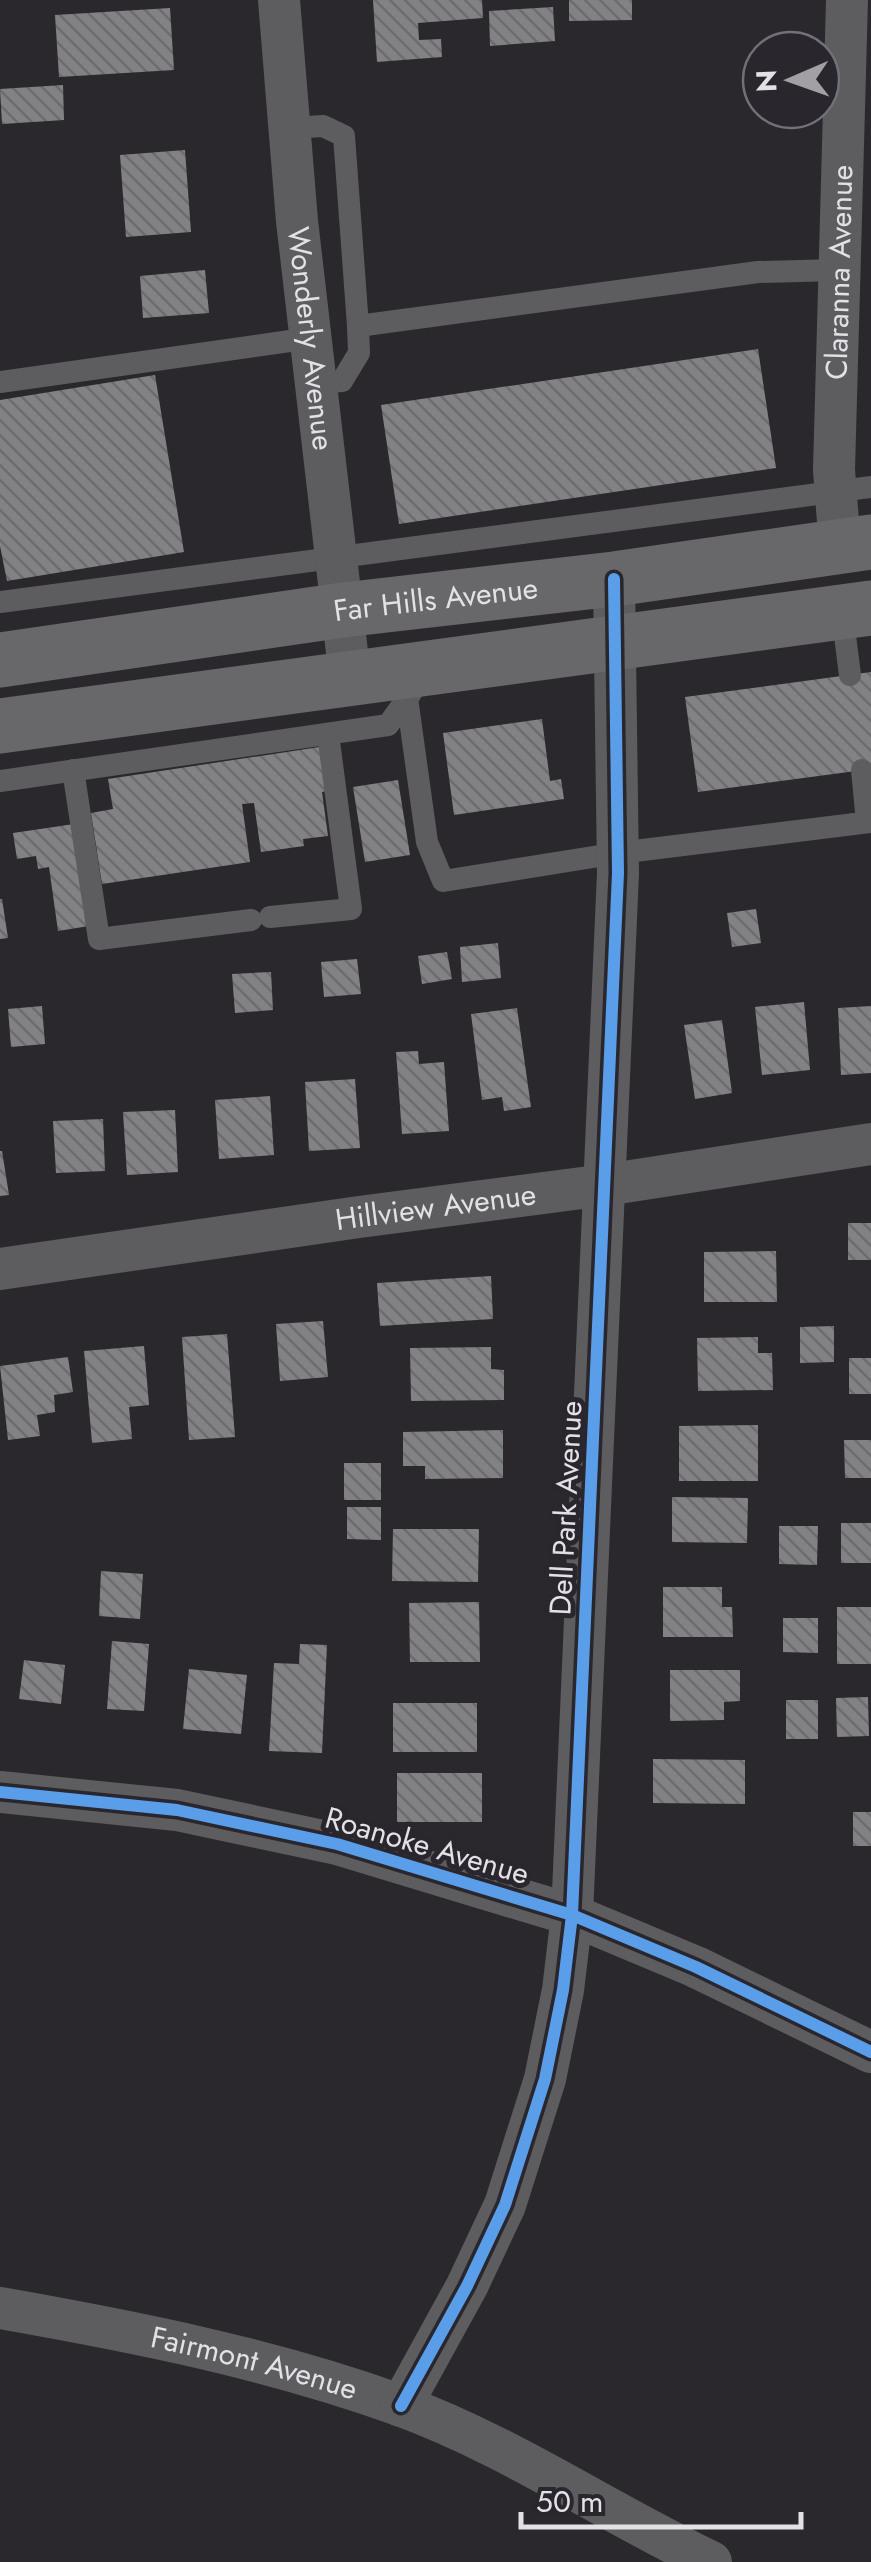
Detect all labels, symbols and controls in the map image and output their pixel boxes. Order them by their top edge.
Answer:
north arrow [741,30,841,130]
text: N [746,69,787,93]
street label: Claranna Avenue [815,164,863,380]
street label: Wonderly Avenue [277,224,345,453]
street label: Far Hills Avenue [331,566,540,632]
street label: Hillview Avenue [332,1172,538,1241]
street label: Dell Park Avenue [538,1400,593,1616]
street label: Roanoke Avenue [320,1796,534,1895]
street label: Fairmont Avenue [147,2315,363,2410]
scale bar [521,2467,801,2529]
text: 50 m [536,2480,603,2523]

